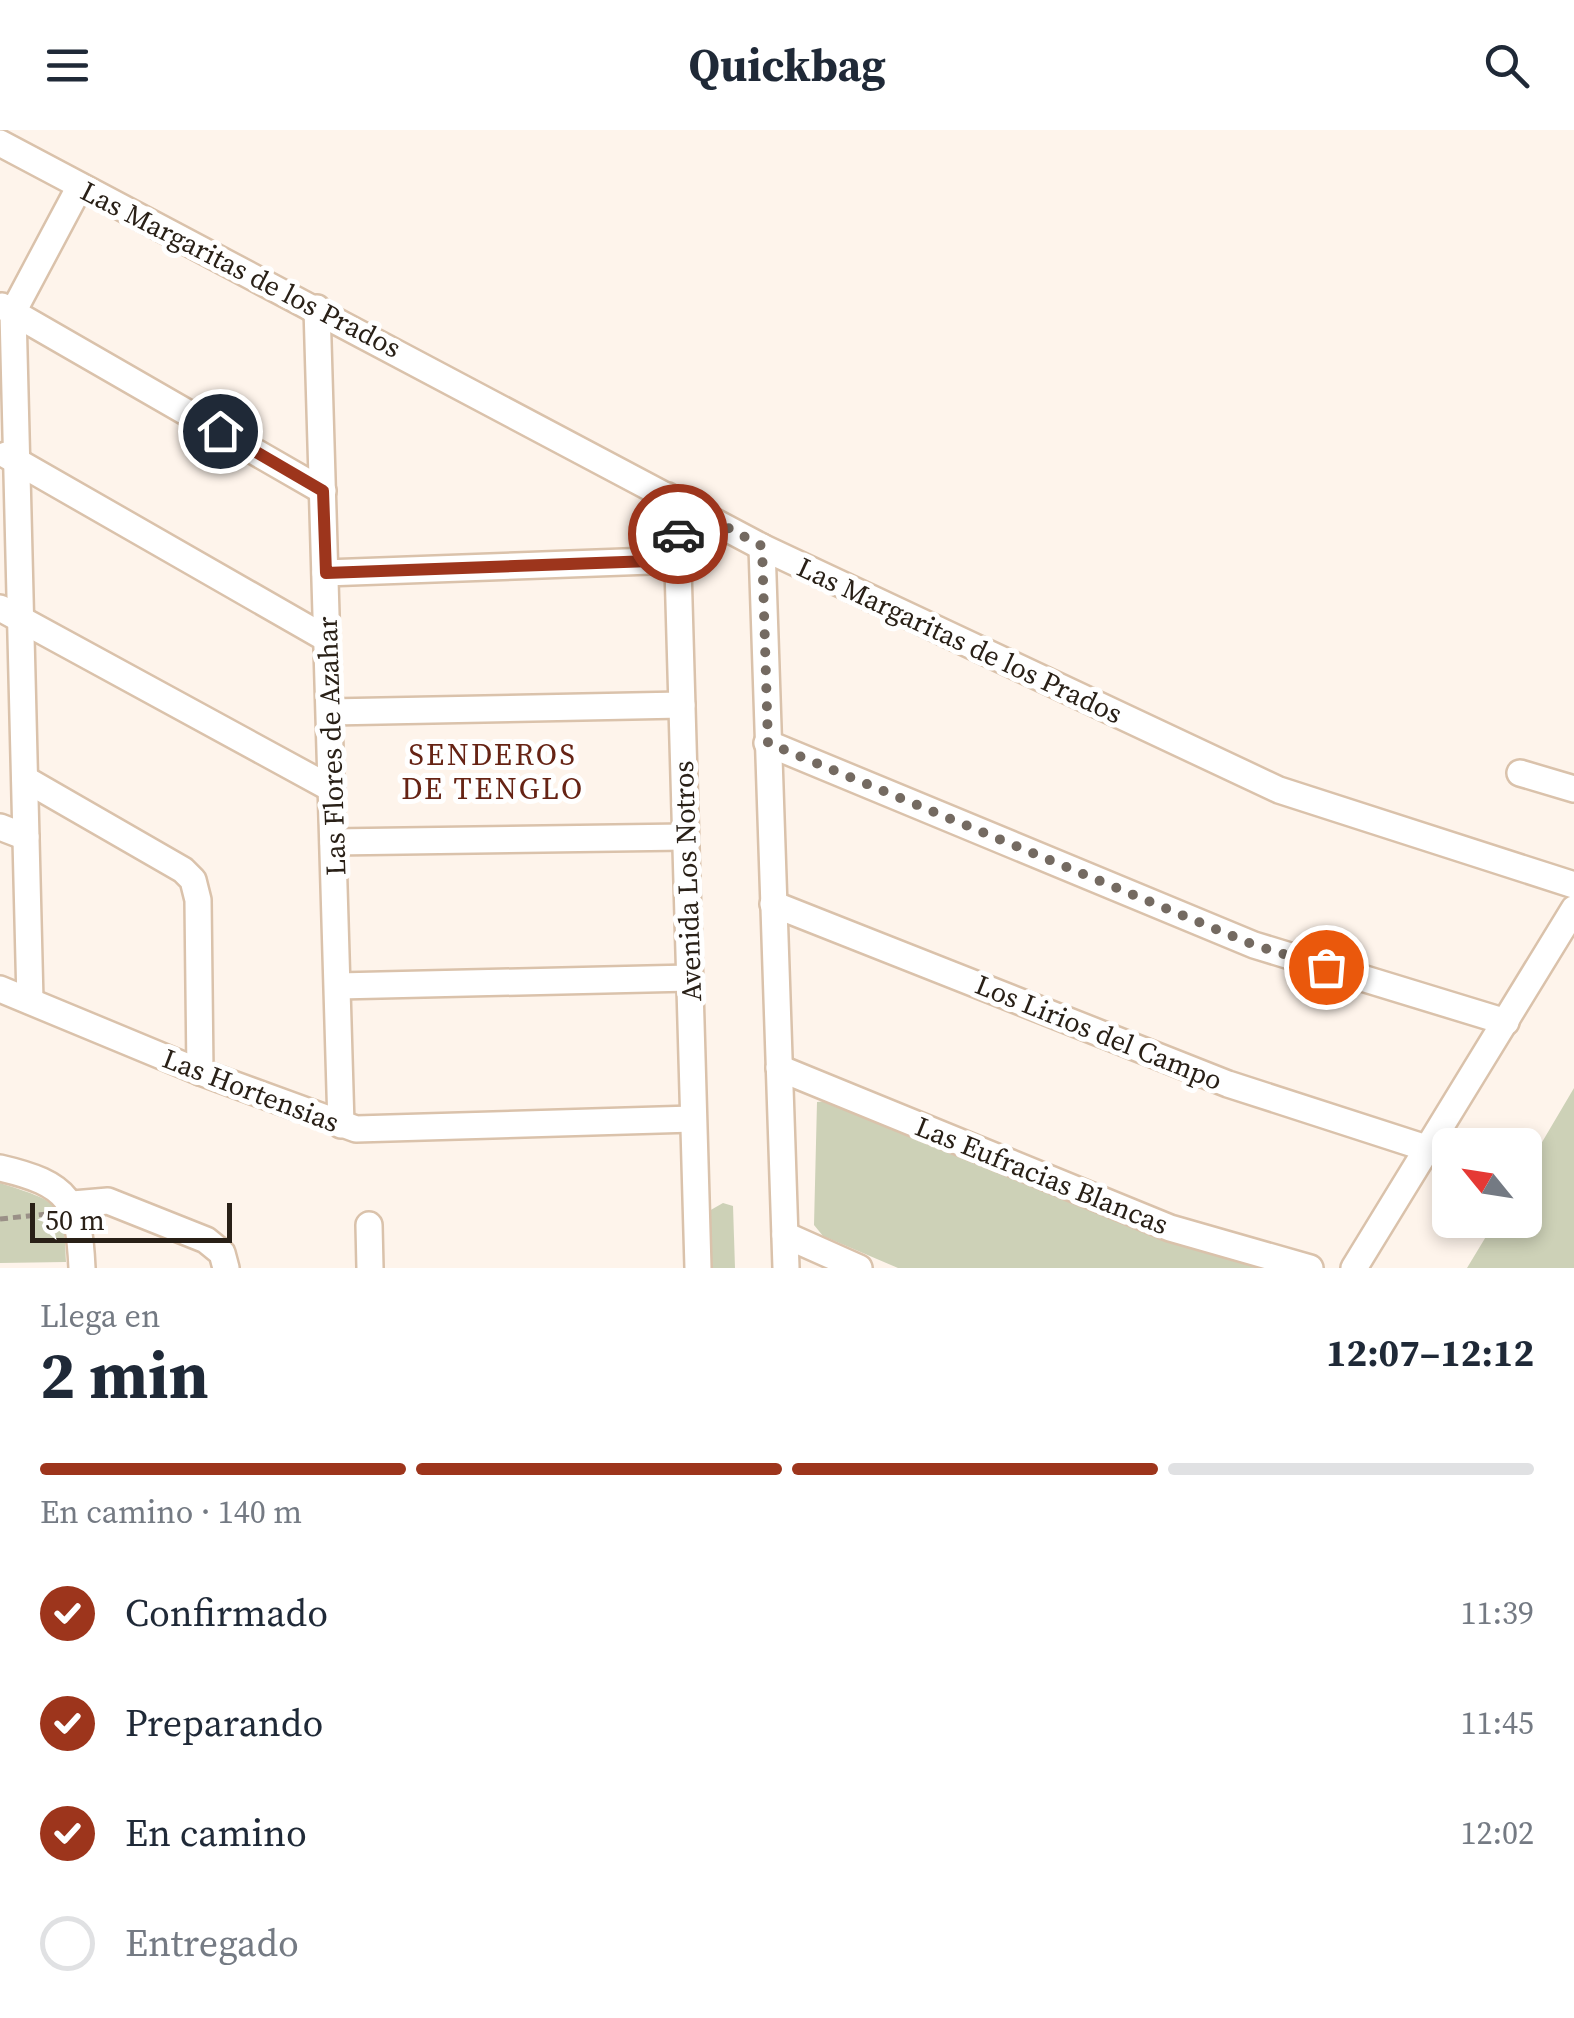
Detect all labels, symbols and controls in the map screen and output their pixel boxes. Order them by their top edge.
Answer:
text: Quickbag [688,34,886,96]
icon: menu [40,38,95,93]
icon: search [1479,38,1534,93]
street label: Las Margaritas de los Prados [74,172,408,366]
pin [178,389,263,474]
icon: home [193,404,248,459]
courier [628,484,728,584]
icon: car [651,507,706,562]
street label: Las Margaritas de los Prados [791,548,1129,732]
street label: Las Flores de Azahar [307,616,355,876]
district label: SENDEROS DE TENGLO [401,734,585,809]
street label: Avenida Los Notros [664,760,710,1002]
pin [1284,925,1369,1010]
icon: bag [1299,940,1354,995]
street label: Los Lirios del Campo [970,965,1228,1099]
street label: Las Hortensias [157,1039,345,1141]
street label: Las Eufracias Blancas [910,1107,1174,1243]
north arrow [1432,1128,1542,1238]
map controls [1432,1128,1542,1238]
scale bar [30,1198,232,1242]
text: 50 m [45,1201,105,1239]
text: Llega en [40,1294,160,1338]
text: 12:07–12:12 [1326,1327,1534,1379]
text: 2 min [40,1331,209,1420]
text: En camino · 140 m [40,1490,302,1534]
icon: check [40,1586,95,1641]
text: Confirmado [125,1587,328,1639]
text: 11:39 [1460,1591,1534,1635]
icon: check [40,1696,95,1751]
text: Preparando [125,1697,323,1749]
text: 11:45 [1460,1701,1534,1745]
icon: check [40,1806,95,1861]
text: En camino [125,1807,307,1859]
text: 12:02 [1460,1811,1534,1855]
text: Entregado [125,1917,299,1969]

